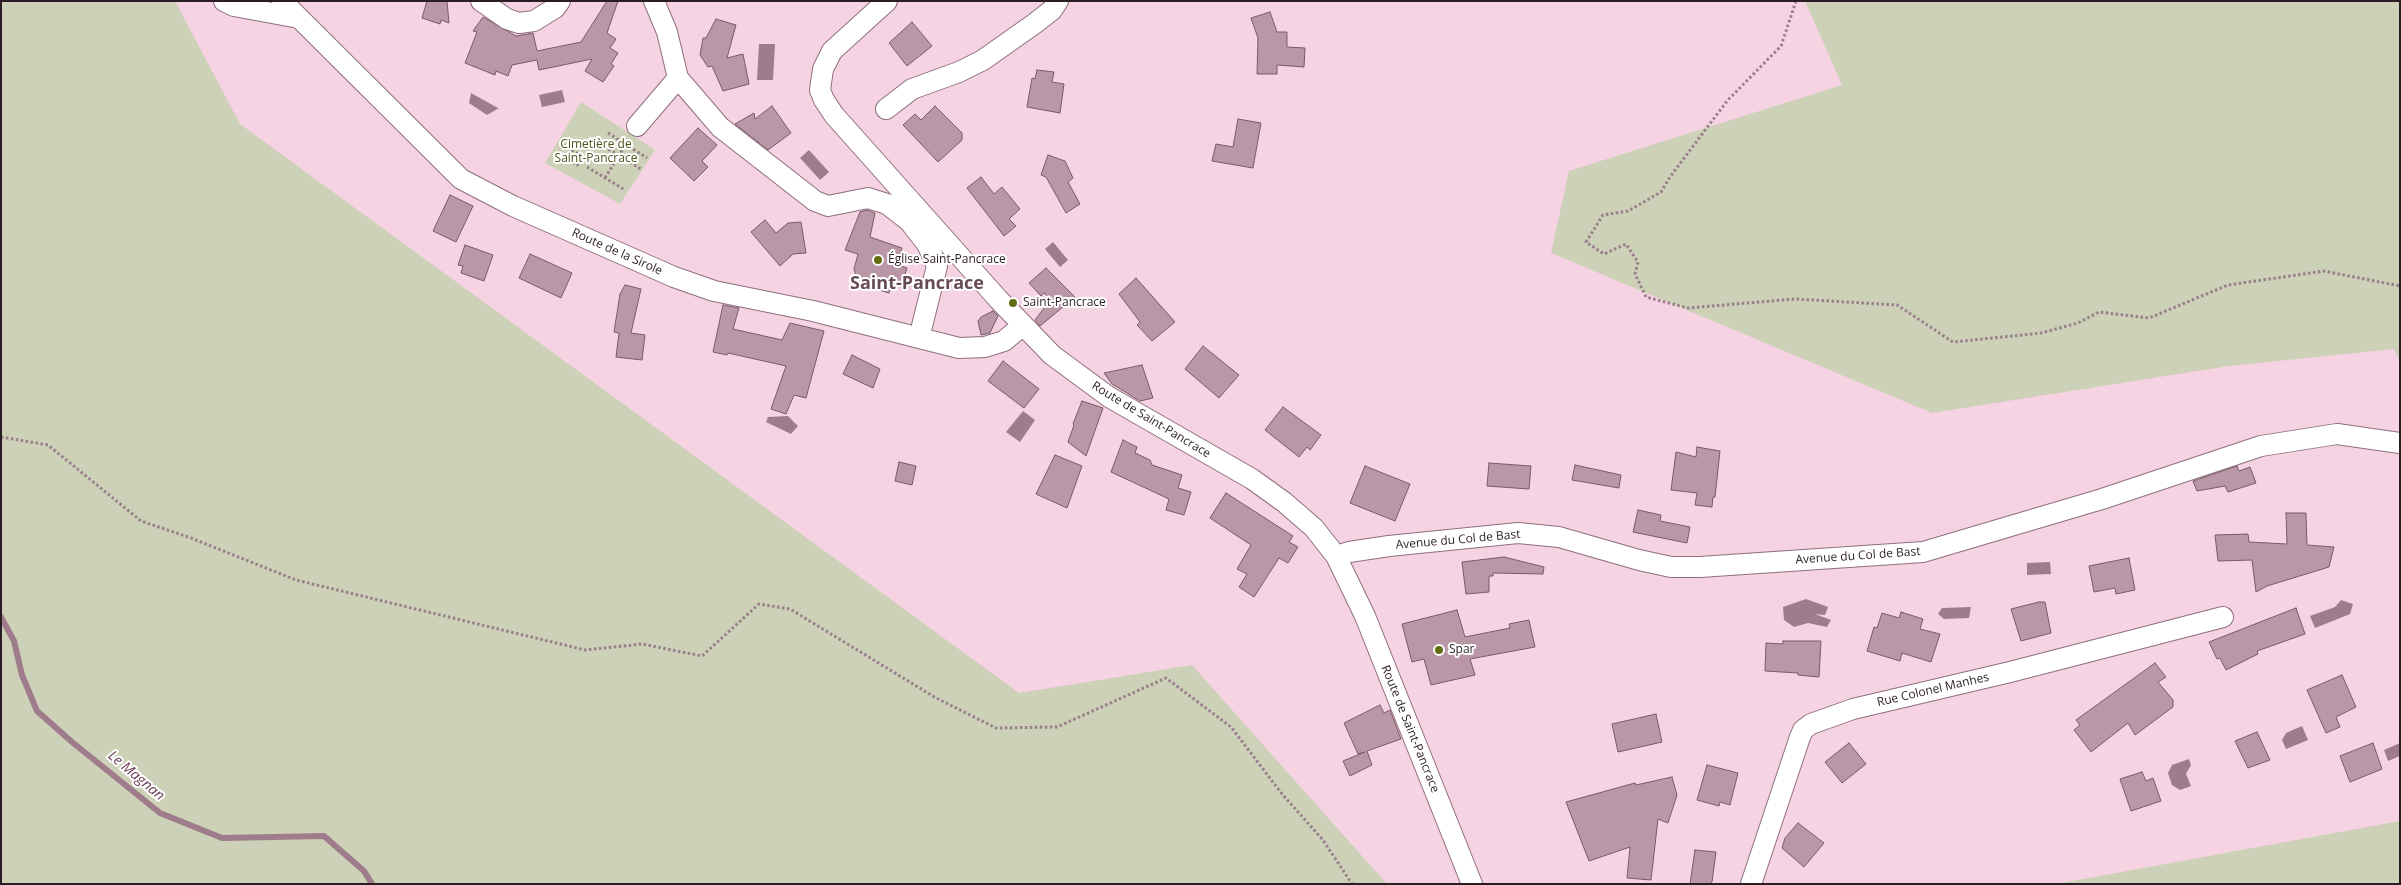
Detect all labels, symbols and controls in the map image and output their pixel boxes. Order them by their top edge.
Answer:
park label: Cimetière de Saint-Pancrace [555,138,637,166]
street label: Route de la Sirole [569,226,665,278]
place label: Église Saint-Pancrace [888,253,1006,267]
marker: Église Saint-Pancrace [872,254,884,266]
district label: Saint-Pancrace [850,273,984,295]
place label: Saint-Pancrace [1023,296,1106,310]
marker: Saint-Pancrace [1007,297,1019,309]
street label: Route de Saint-Pancrace [1089,379,1213,461]
street label: Avenue du Col de Bast [1395,527,1521,553]
street label: Avenue du Col de Bast [1795,544,1921,568]
place label: Spar [1449,643,1474,657]
marker: Spar [1433,644,1445,656]
street label: Route de Saint-Pancrace [1378,663,1442,795]
street label: Rue Colonel Manhes [1876,670,1990,710]
water label: Le Magnan [104,748,168,804]

